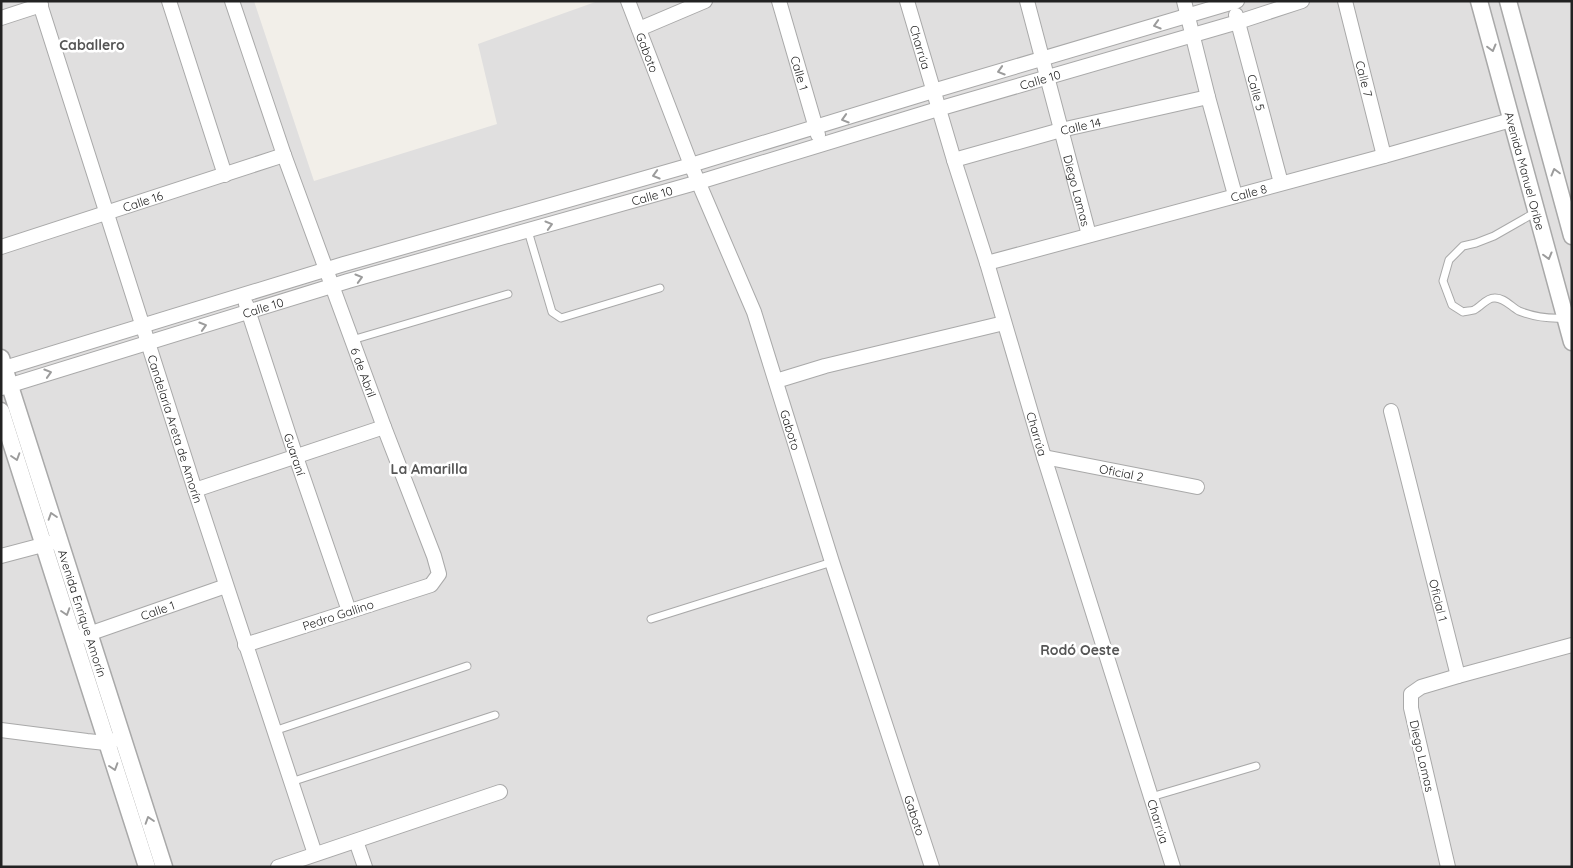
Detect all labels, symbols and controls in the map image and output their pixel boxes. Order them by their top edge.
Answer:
one-way arrow [1153,20,1161,30]
street label: Charrúa [907,23,934,71]
street label: Gaboto [633,30,662,74]
district label: Caballero [59,36,125,54]
one-way arrow [1486,44,1496,52]
street label: Calle 1 [788,54,812,92]
street label: Calle 7 [1353,59,1376,98]
one-way arrow [997,65,1005,75]
street label: Calle 10 [1018,66,1062,92]
street label: Calle 5 [1245,72,1269,112]
street label: Avenida Manuel Oribe [1502,110,1549,232]
one-way arrow [842,113,850,123]
street label: Calle 14 [1059,114,1102,137]
street label: Diego Lamas [1061,153,1094,228]
one-way arrow [1550,168,1561,177]
one-way arrow [653,170,661,180]
street label: Calle 8 [1229,180,1269,205]
street label: Calle 10 [630,182,674,208]
street label: Calle 16 [121,187,165,214]
one-way arrow [544,220,552,230]
one-way arrow [1542,251,1553,260]
one-way arrow [354,274,362,284]
street label: Calle 10 [240,294,285,321]
one-way arrow [198,321,207,331]
street label: 6 de Abril [348,345,380,399]
street label: Candelaria Areta de Amorín [145,353,206,505]
one-way arrow [43,369,51,379]
street label: Gaboto [777,408,804,452]
street label: Charrúa [1024,410,1051,458]
street label: Guaraní [281,431,309,478]
one-way arrow [11,452,21,461]
district label: La Amarilla [391,460,467,478]
street label: Oficial 2 [1098,461,1145,484]
one-way arrow [47,512,57,520]
street label: Avenida Enrique Amorín [55,548,110,679]
street label: Oficial 1 [1426,578,1451,623]
street label: Pedro Gallino [300,596,376,634]
street label: Calle 1 [138,597,176,623]
one-way arrow [60,607,70,615]
district label: Rodó Oeste [1040,641,1120,659]
street label: Diego Lamas [1406,719,1438,794]
one-way arrow [108,762,118,771]
street label: Gaboto [901,793,929,837]
street label: Charrúa [1145,797,1173,845]
one-way arrow [145,817,155,825]

